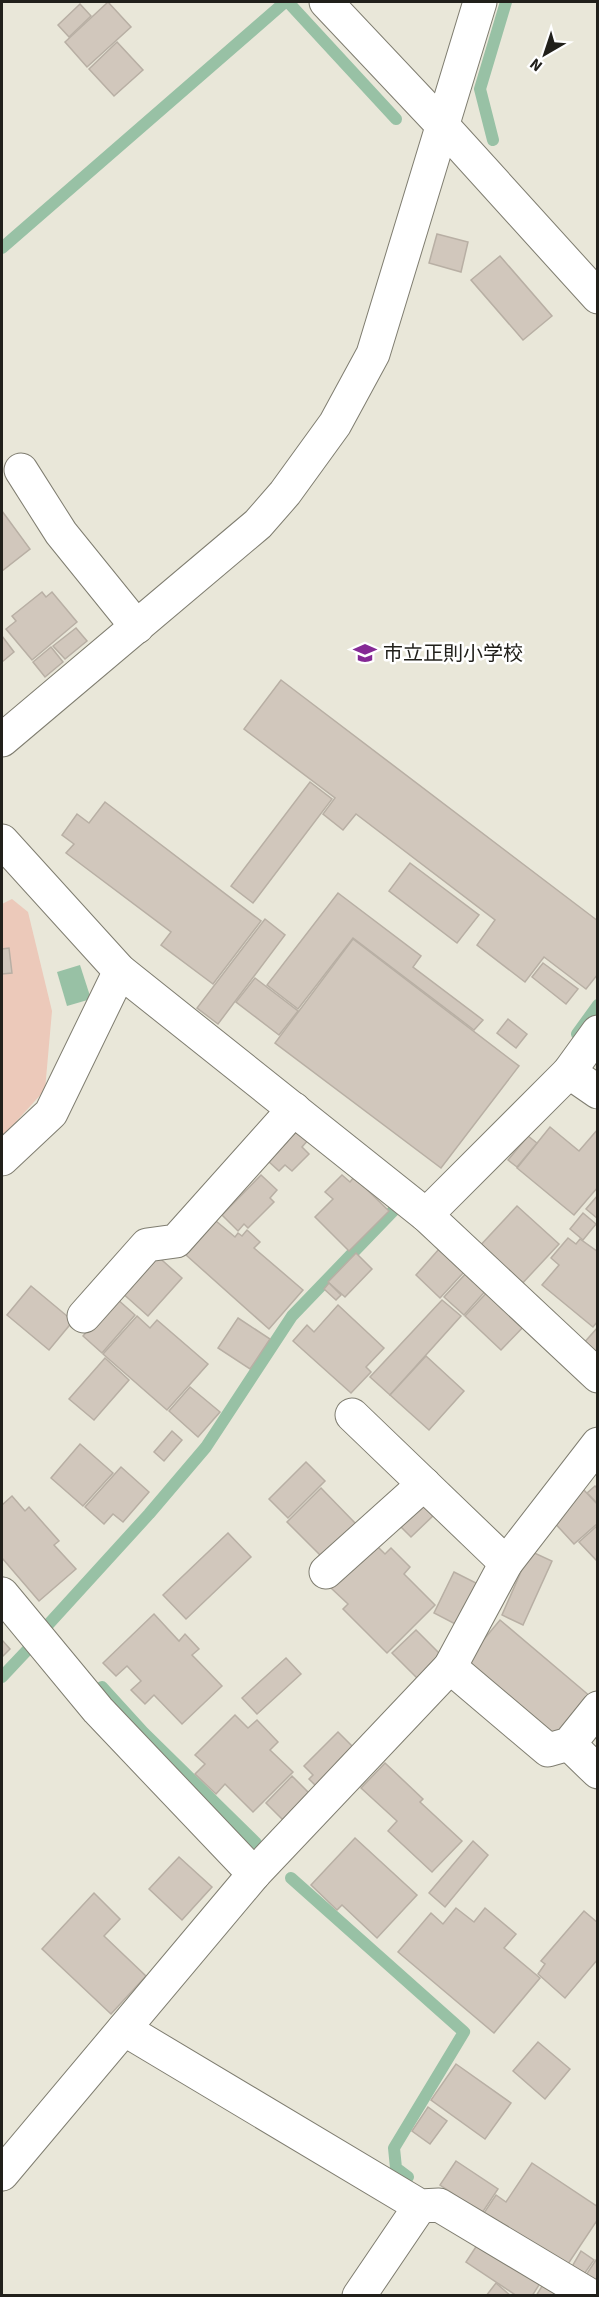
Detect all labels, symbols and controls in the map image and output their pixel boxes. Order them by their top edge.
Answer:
north arrow [515,24,575,84]
text: N [525,53,547,77]
school or university icon: 市立正則小学校 [352,640,378,666]
place label: 市立正則小学校 [383,640,523,668]

